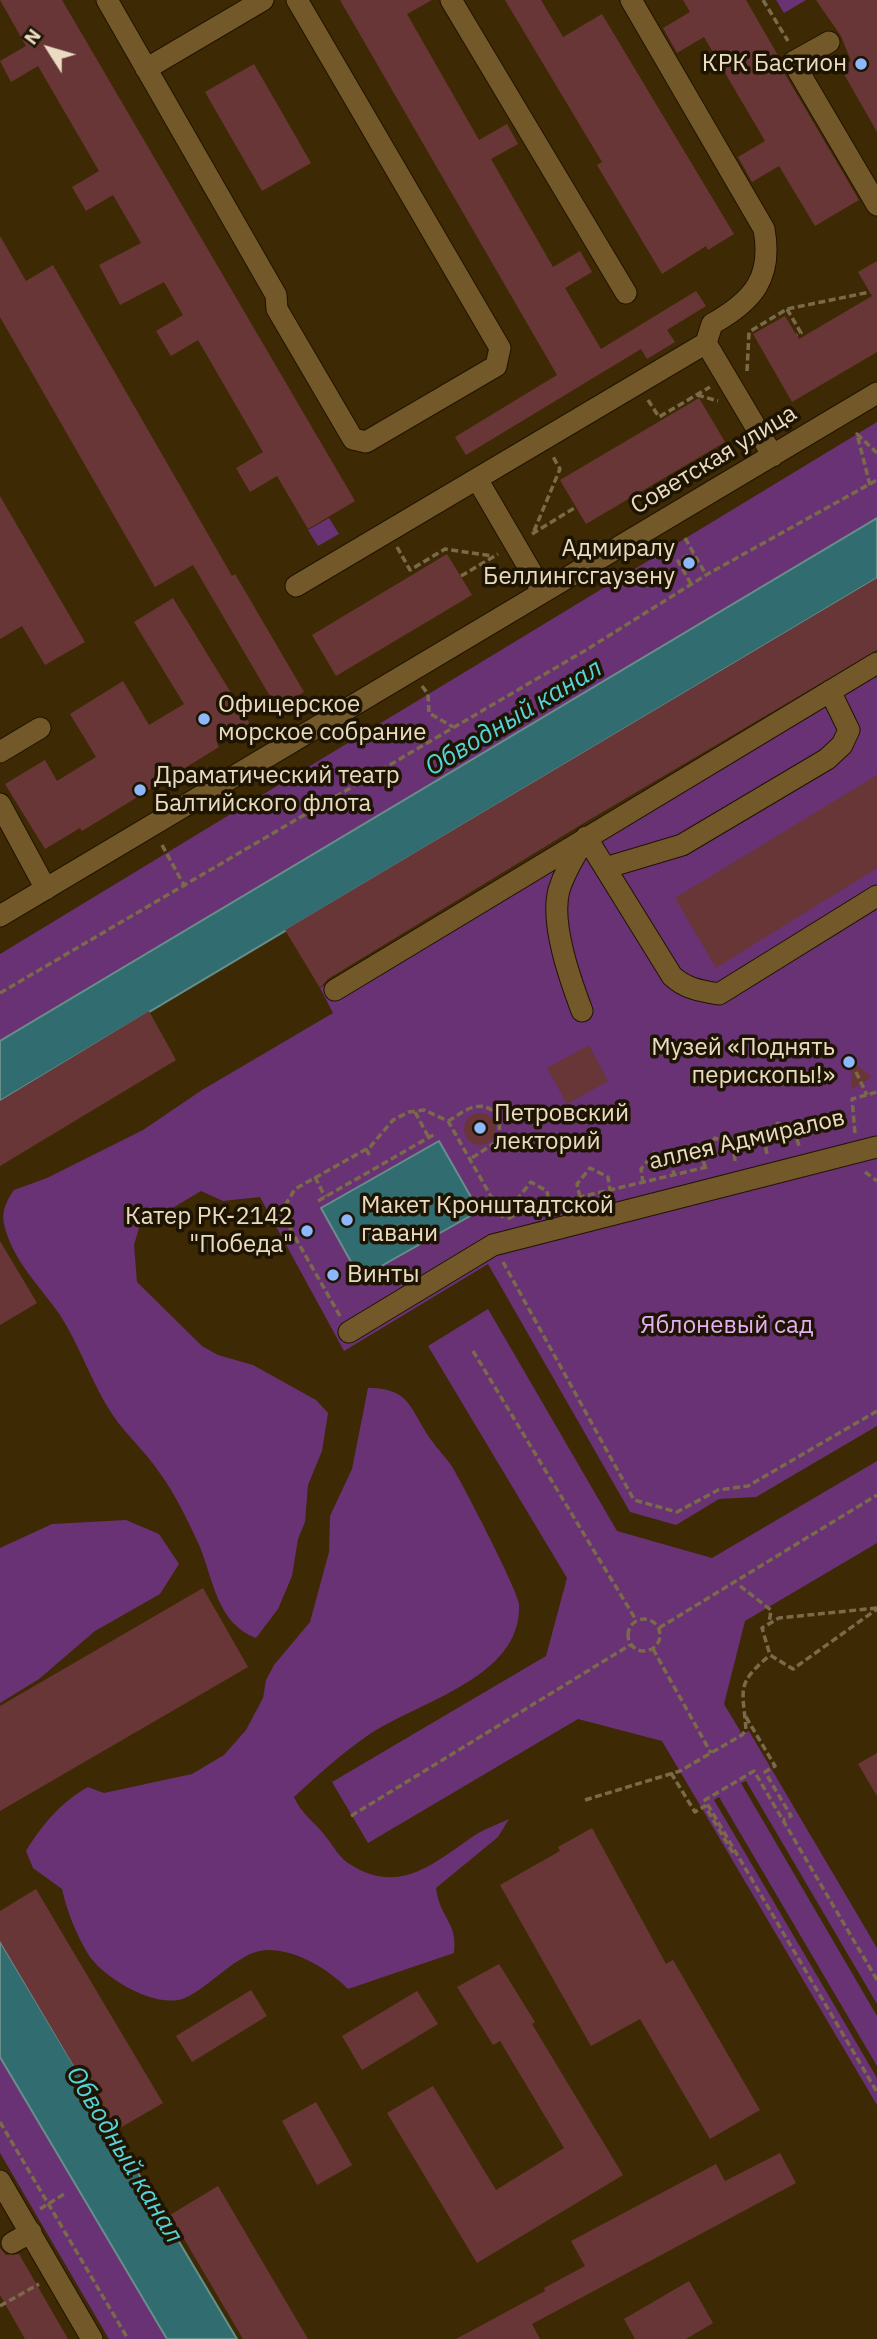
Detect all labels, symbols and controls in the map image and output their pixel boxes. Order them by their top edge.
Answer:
north arrow [14,14,84,84]
text: N [18,24,46,49]
place label: КРК Бастион [702,50,847,78]
marker: КРК Бастион [853,56,869,72]
street label: Советская улица [626,399,802,521]
place label: Адмиралу Беллингсгаузену [483,535,675,591]
marker: Адмиралу Беллингсгаузену [681,555,697,571]
water label: Обводный канал [420,653,608,783]
place label: Офицерское морское собрание [218,691,426,747]
marker: Офицерское морское собрание [196,711,212,727]
place label: Драматический театр Балтийского флота [154,762,400,818]
marker: Драматический театр Балтийского флота [132,782,148,798]
place label: Музей «Поднять перископы!» [651,1034,835,1090]
marker: Музей «Поднять перископы!» [841,1054,857,1070]
place label: Петровский лекторий [494,1100,629,1156]
street label: аллея Адмиралов [646,1103,848,1177]
marker: Петровский лекторий [472,1120,488,1136]
place label: Макет Кронштадтской гавани [361,1192,614,1248]
place label: Катер РК-2142 "Победа" [125,1203,293,1259]
marker: Макет Кронштадтской гавани [339,1212,355,1228]
marker: Катер РК-2142 "Победа" [299,1223,315,1239]
place label: Винты [347,1261,420,1289]
marker: Винты [325,1267,341,1283]
park label: Яблоневый сад [640,1312,814,1340]
water label: Обводный канал [59,2061,189,2249]

